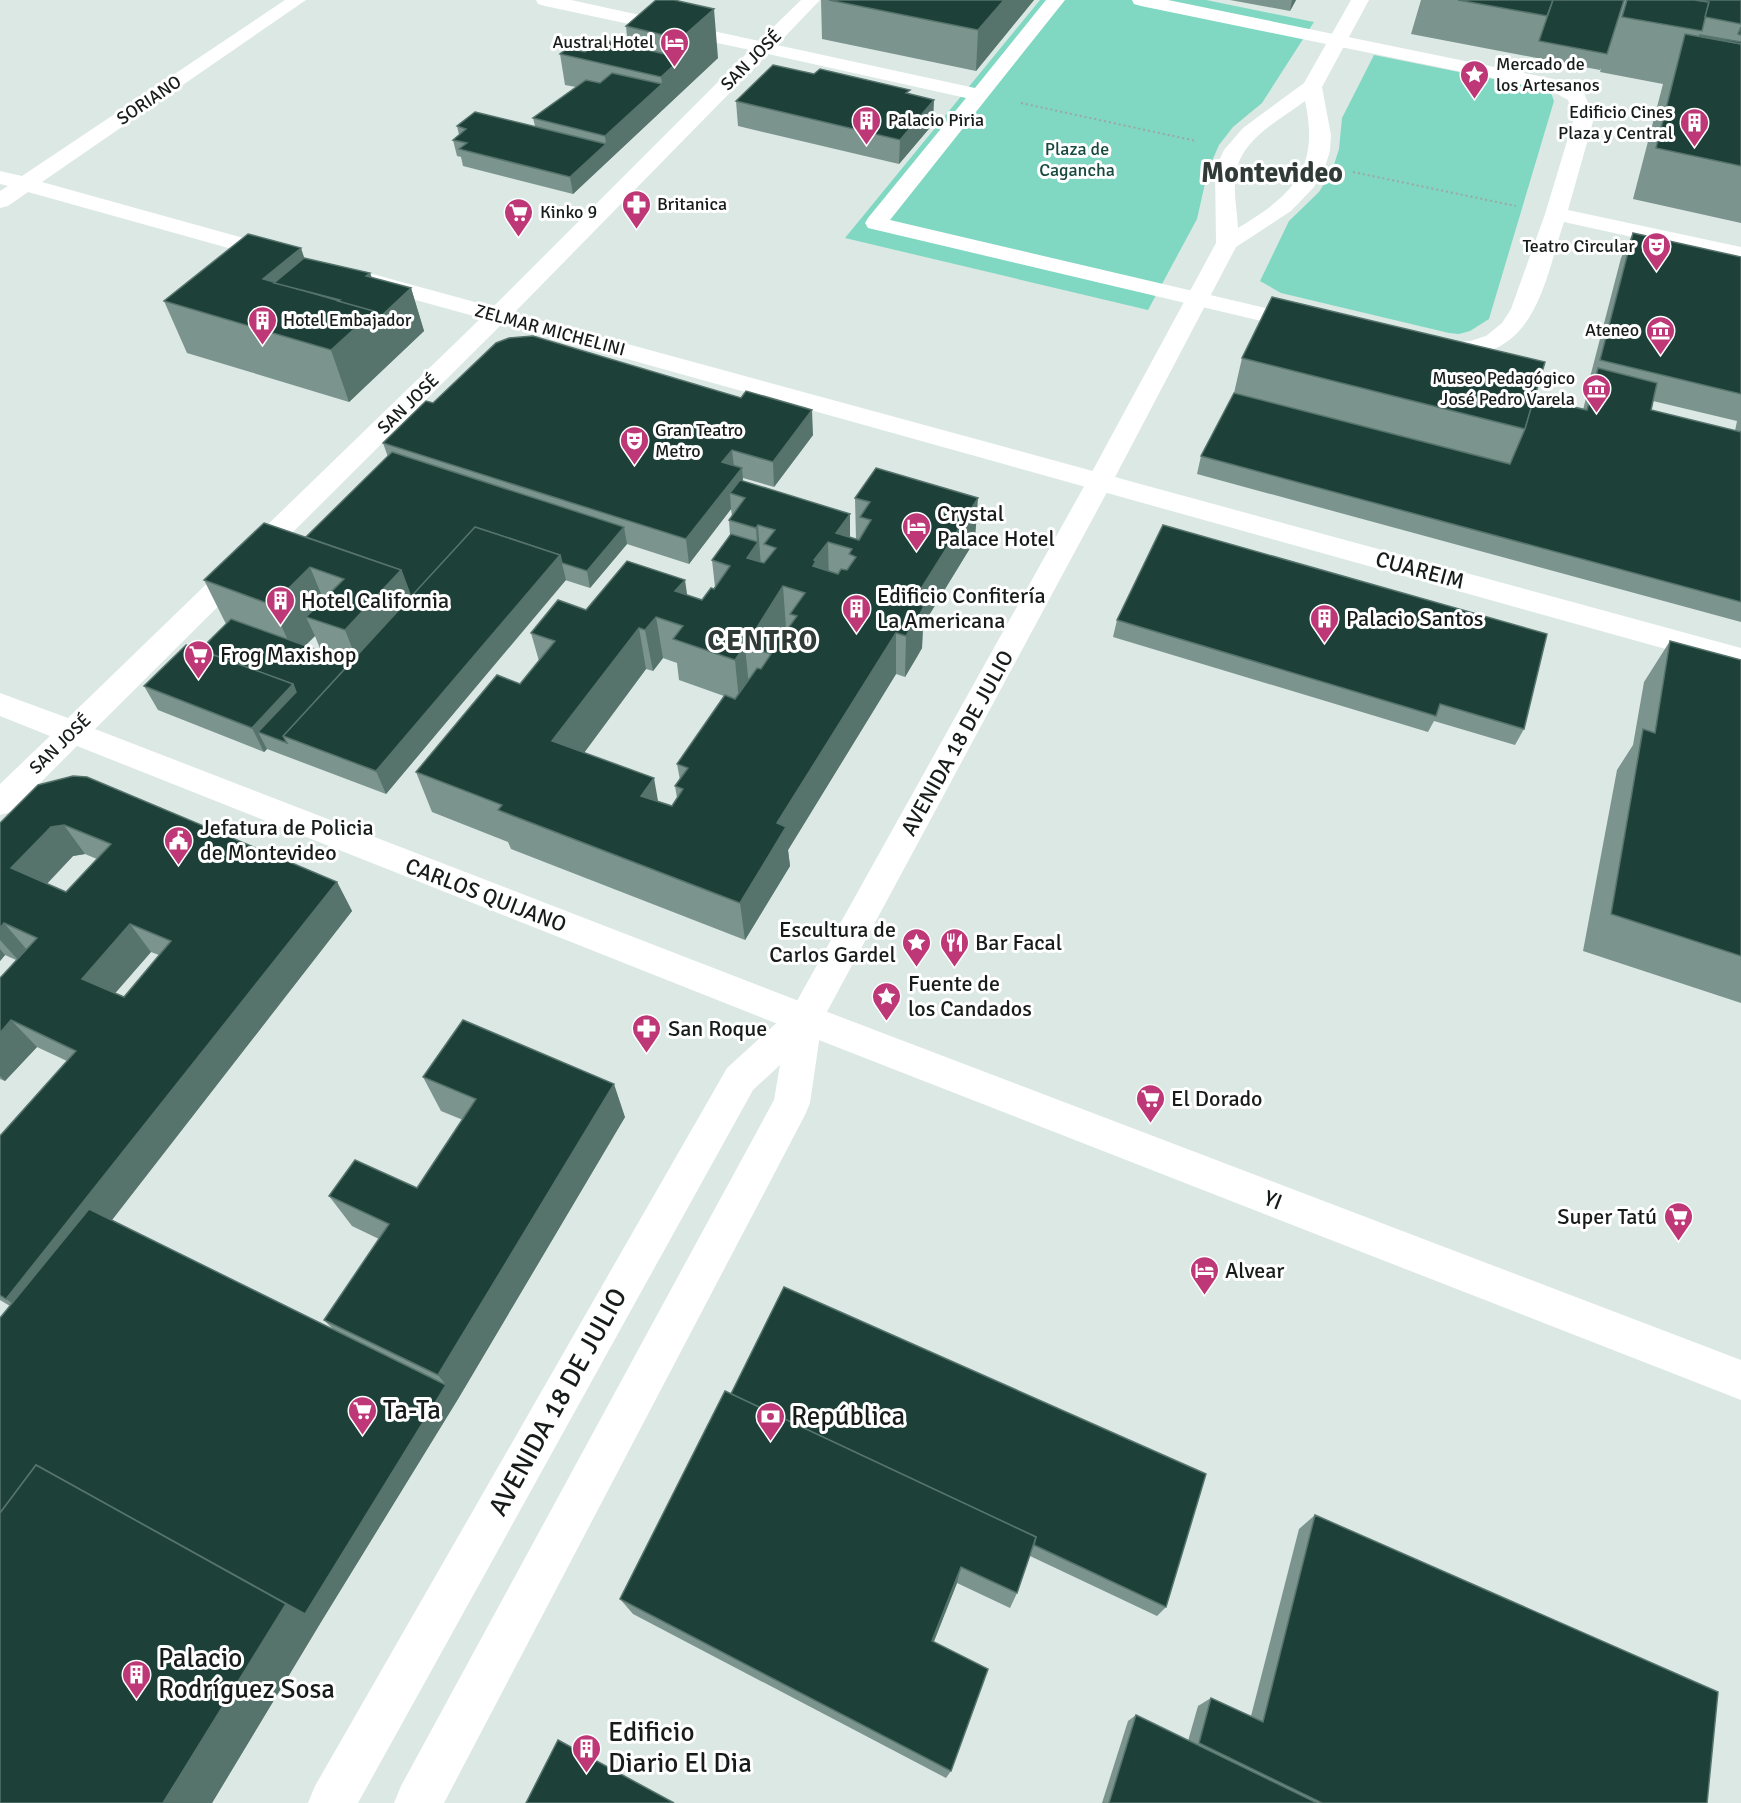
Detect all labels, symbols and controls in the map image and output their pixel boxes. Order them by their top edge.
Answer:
street label: SAN JOSÉ [716,25,786,95]
hotel icon: Austral Hotel [659,26,691,68]
place label: Austral Hotel [553,31,654,53]
place label: Mercado de los Artesanos [1496,53,1600,96]
place icon: Mercado de los Artesanos [1459,58,1491,100]
street label: SORIANO [113,70,185,130]
place label: Edificio Cines Plaza y Central [1558,101,1673,144]
building icon: Palacio Piria [851,104,883,146]
building icon: Edificio Cines Plaza y Central [1678,106,1710,148]
place label: Palacio Piria [888,109,984,131]
park label: Plaza de Cagancha [1039,138,1115,181]
district label: Montevideo [1201,156,1343,190]
pharmacy icon: Britanica [620,188,652,230]
place label: Britanica [657,193,727,215]
supermarket icon: Kinko 9 [503,196,535,238]
place label: Kinko 9 [540,201,597,223]
theatre icon: Teatro Circular [1640,230,1672,272]
place label: Teatro Circular [1522,235,1635,257]
street label: ZELMAR MICHELINI [472,299,628,361]
building icon: Hotel Embajador [246,304,278,346]
place label: Hotel Embajador [283,309,412,331]
museum icon: Ateneo [1644,314,1676,356]
place label: Ateneo [1585,319,1639,341]
place label: Museo Pedagógico José Pedro Varela [1432,367,1575,410]
street label: SAN JOSÉ [373,369,443,439]
museum icon: Museo Pedagógico José Pedro Varela [1580,372,1612,414]
place label: Gran Teatro Metro [655,419,743,462]
theatre icon: Gran Teatro Metro [618,424,650,466]
place label: Crystal Palace Hotel [937,500,1055,552]
hotel icon: Crystal Palace Hotel [900,510,932,552]
street label: CUAREIM [1373,545,1467,595]
place label: Edificio Confitería La Americana [877,582,1046,634]
building icon: Hotel California [264,584,296,626]
place label: Hotel California [301,587,449,614]
building icon: Edificio Confitería La Americana [840,592,872,634]
building icon: Palacio Santos [1309,602,1341,644]
place label: Palacio Santos [1346,605,1484,632]
district label: CENTRO [707,624,819,658]
supermarket icon: Frog Maxishop [183,638,215,680]
place label: Frog Maxishop [220,641,356,668]
street label: AVENIDA 18 DE JULIO [895,645,1019,841]
street label: SAN JOSÉ [25,709,95,779]
place label: Jefatura de Policia de Montevideo [200,814,374,866]
public building icon: Jefatura de Policia de Montevideo [163,824,195,866]
street label: CARLOS QUIJANO [402,852,570,938]
place label: Escultura de Carlos Gardel [769,916,896,968]
place icon: Escultura de Carlos Gardel [901,926,933,968]
restaurant icon: Bar Facal [938,926,970,968]
place label: Bar Facal [975,929,1062,956]
place label: Fuente de los Candados [908,970,1032,1022]
place icon: Fuente de los Candados [871,980,903,1022]
pharmacy icon: San Roque [631,1012,663,1054]
place label: San Roque [668,1015,767,1042]
supermarket icon: El Dorado [1134,1082,1166,1124]
place label: El Dorado [1171,1085,1263,1112]
street label: YI [1260,1184,1286,1216]
supermarket icon: Super Tatú [1662,1200,1694,1242]
place label: Super Tatú [1557,1203,1657,1230]
hotel icon: Alvear [1188,1254,1220,1296]
place label: Alvear [1225,1257,1284,1284]
street label: AVENIDA 18 DE JULIO [482,1282,634,1522]
supermarket icon: Ta-Ta [346,1394,378,1436]
place label: Ta-Ta [383,1394,441,1427]
bank icon: República [754,1400,786,1442]
place label: República [791,1400,905,1433]
place label: Palacio Rodríguez Sosa [158,1642,335,1706]
building icon: Palacio Rodríguez Sosa [121,1658,153,1700]
place label: Edificio Diario El Dia [608,1716,752,1780]
building icon: Edificio Diario El Dia [571,1732,603,1774]

